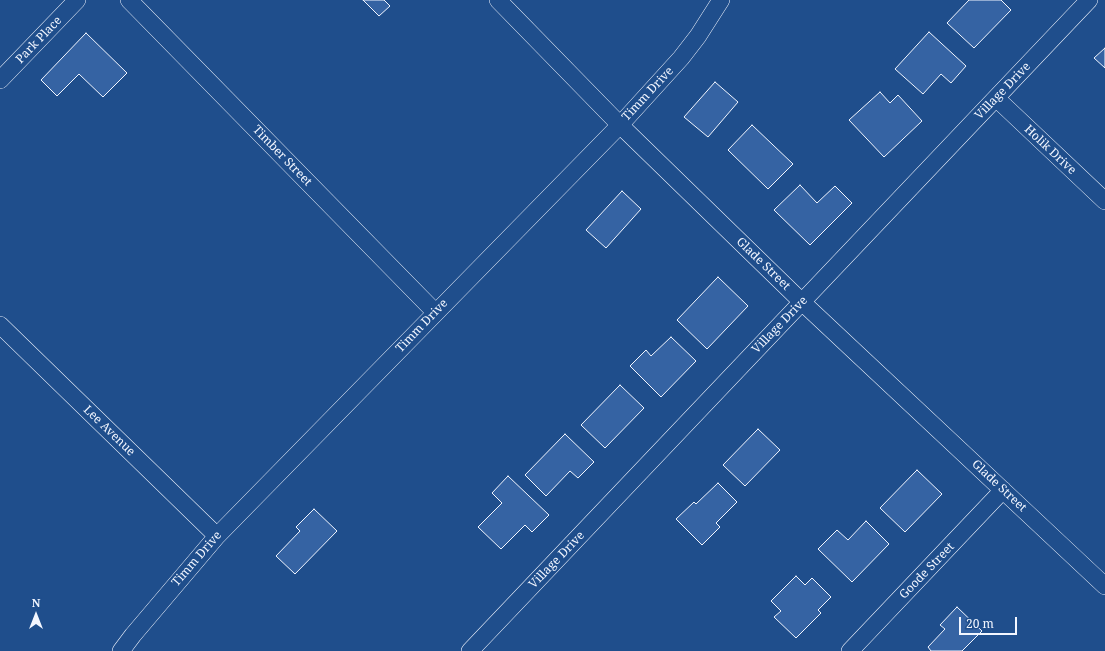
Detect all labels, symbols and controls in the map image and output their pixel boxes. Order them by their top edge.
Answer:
street label: Park Place [13,13,65,67]
street label: Village Drive [972,59,1034,123]
street label: Timm Drive [619,64,677,124]
street label: Holik Drive [1021,122,1079,178]
street label: Timber Street [250,123,314,189]
street label: Glade Street [733,235,793,293]
street label: Village Drive [749,293,811,357]
street label: Timm Drive [393,296,451,356]
street label: Lee Avenue [80,403,138,459]
street label: Glade Street [969,457,1029,515]
street label: Timm Drive [169,528,225,590]
street label: Village Drive [526,528,588,592]
street label: Goode Street [897,540,957,602]
north arrow [16,595,56,635]
text: N [32,595,40,610]
scale bar [961,609,1019,635]
text: 20 m [966,615,994,632]

